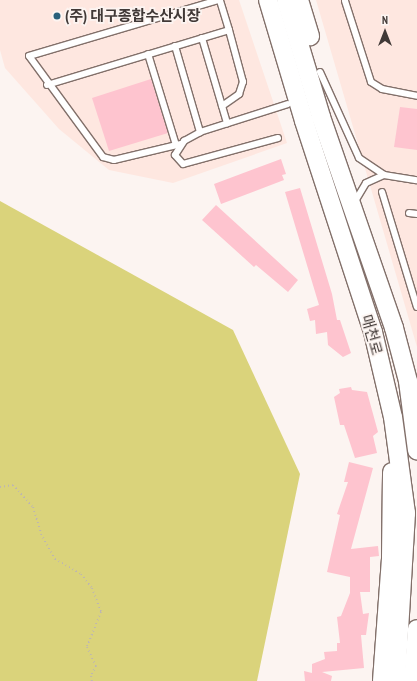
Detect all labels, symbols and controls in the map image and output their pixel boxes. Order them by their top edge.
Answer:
place label: (주) 대구종합수산시장 [65,7,201,25]
marker: (주) 대구종합수산시장 [52,11,62,21]
north arrow [365,12,405,52]
text: N [382,13,388,27]
street label: 매천로 [358,313,386,357]

